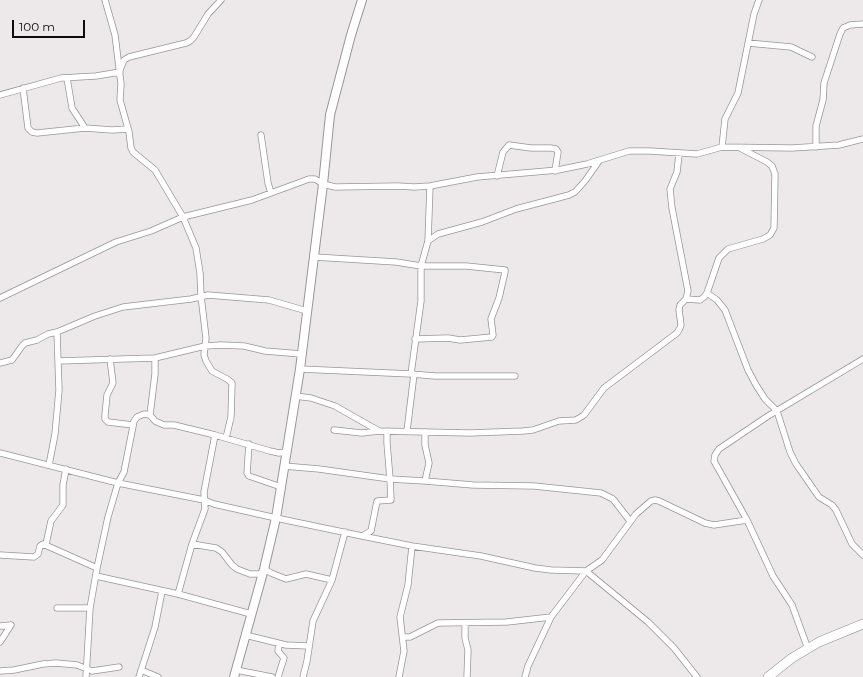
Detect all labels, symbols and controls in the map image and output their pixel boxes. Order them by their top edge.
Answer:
scale bar [14,12,87,38]
text: 100 m [19,19,55,34]

